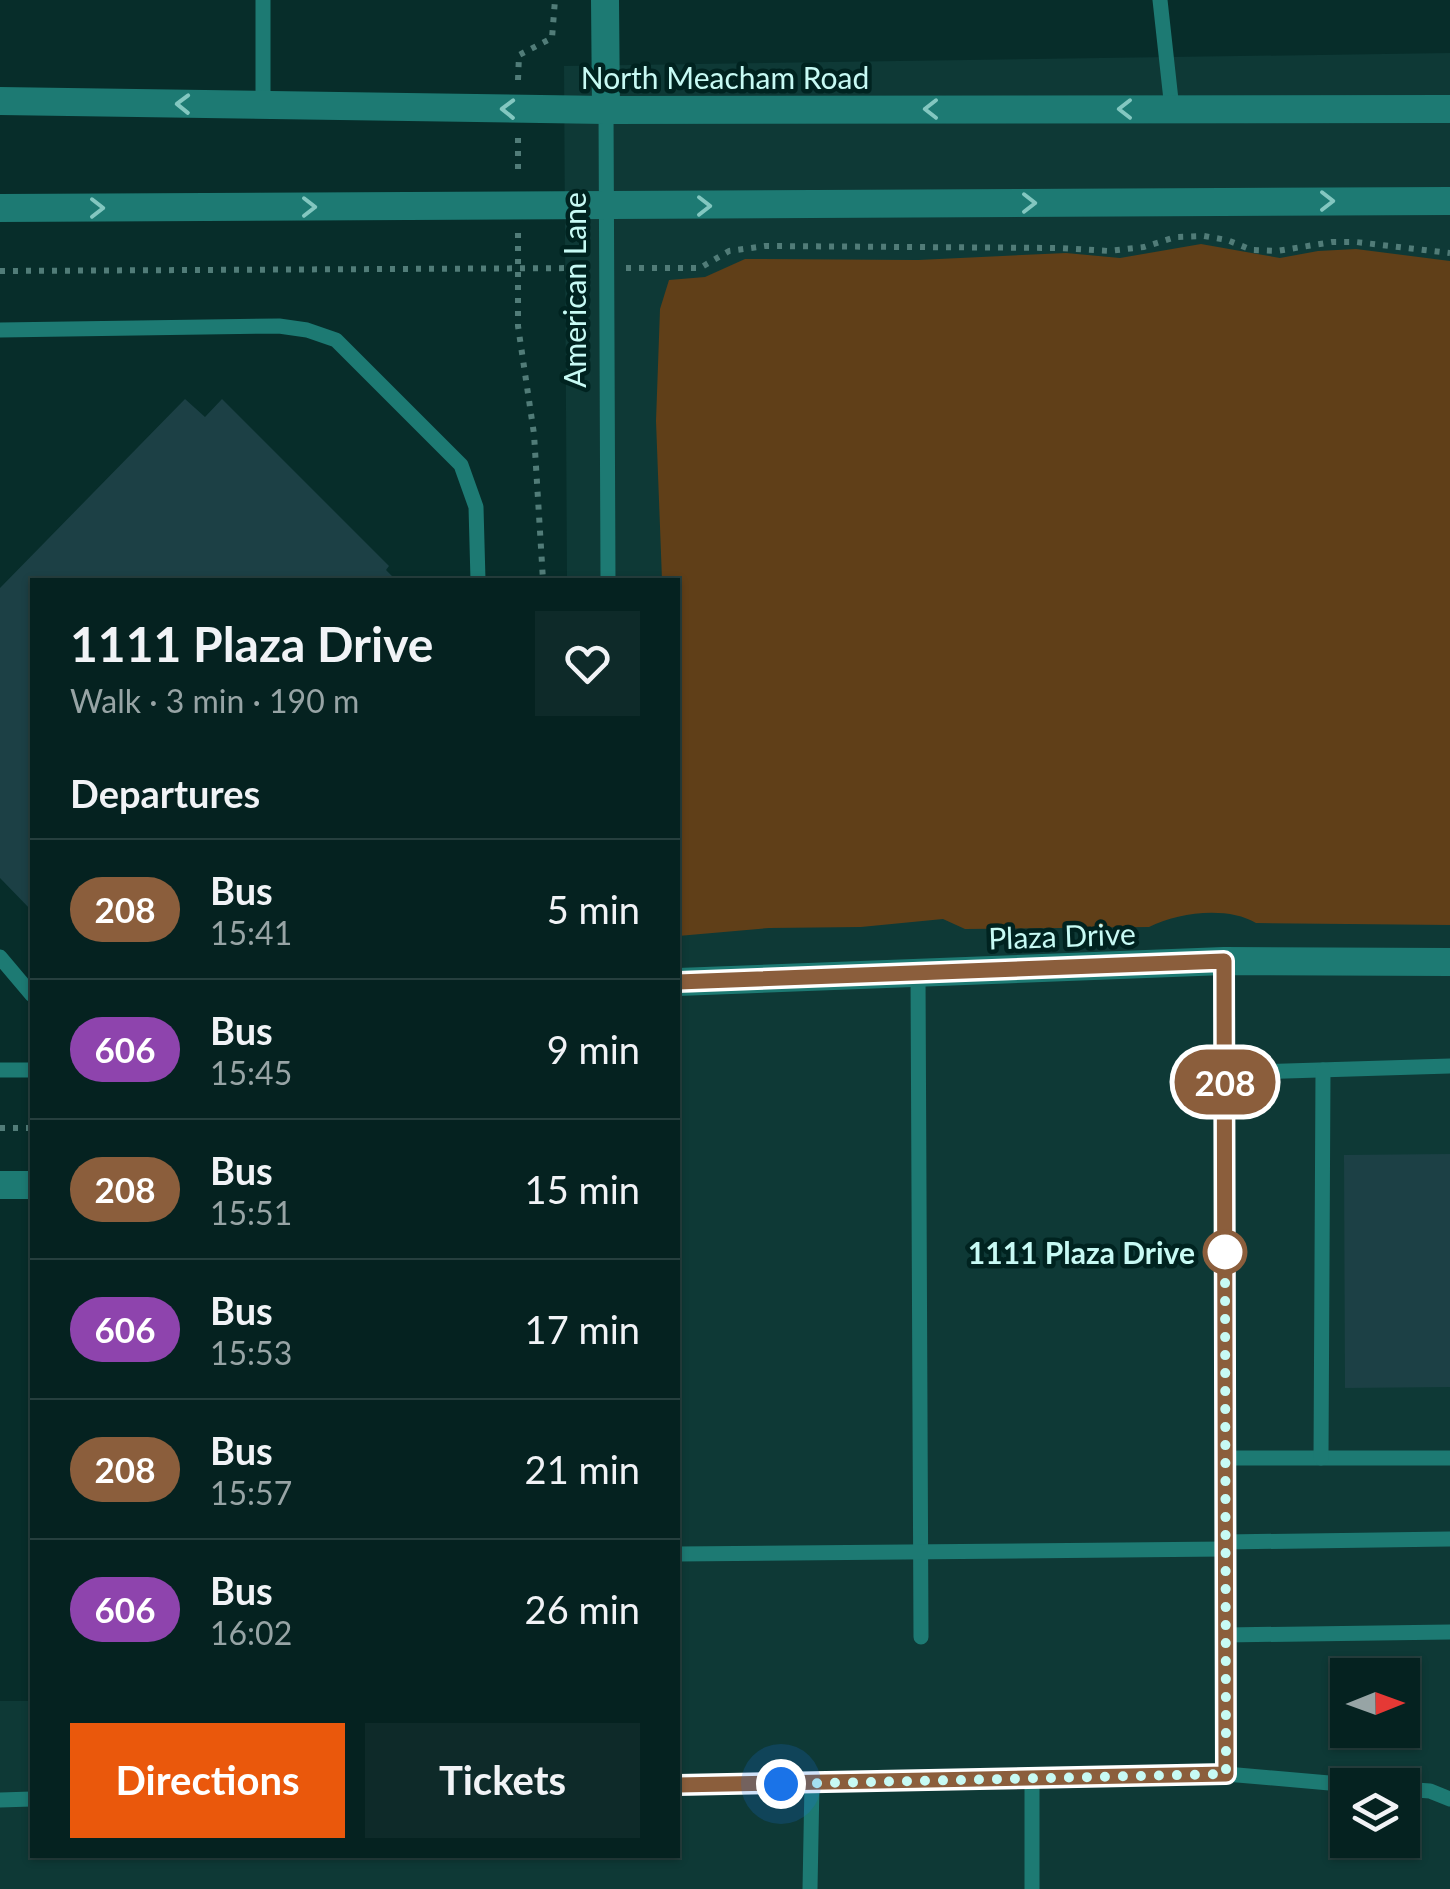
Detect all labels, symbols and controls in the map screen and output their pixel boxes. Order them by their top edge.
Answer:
street label: North Meacham Road [581,59,869,95]
one-way arrow [175,93,190,115]
one-way arrow [500,98,516,119]
one-way arrow [922,98,938,120]
one-way arrow [1116,98,1132,120]
one-way arrow [1320,190,1335,212]
street label: American Lane [556,192,592,388]
one-way arrow [1022,192,1037,214]
one-way arrow [696,195,712,217]
one-way arrow [302,196,318,218]
one-way arrow [90,197,106,219]
button: heart [535,611,640,716]
text: 1111 Plaza Drive [70,615,433,672]
text: Walk · 3 min · 190 m [70,681,359,720]
text: Departures [70,770,260,816]
text: Bus [210,867,273,913]
text: 5 min [547,886,640,932]
text: 208 [95,888,155,930]
text: 15:41 [210,913,292,952]
street label: Plaza Drive [988,914,1136,956]
text: Bus [210,1007,273,1053]
text: 9 min [547,1026,640,1072]
text: 606 [95,1028,155,1070]
line badge: 208 [1168,1050,1282,1114]
text: 15:45 [210,1053,292,1092]
text: 208 [1195,1061,1255,1103]
text: Bus [210,1147,273,1193]
text: 15 min [525,1166,640,1212]
text: 208 [95,1168,155,1210]
text: 15:51 [210,1193,292,1232]
marker: 1111 Plaza Drive [1204,1231,1246,1273]
place label: 1111 Plaza Drive [968,1234,1195,1270]
text: Bus [210,1287,273,1333]
text: 17 min [525,1306,640,1352]
text: 606 [95,1308,155,1350]
text: 15:53 [210,1333,292,1372]
text: Bus [210,1427,273,1473]
text: 21 min [525,1446,640,1492]
text: 208 [95,1448,155,1490]
text: 15:57 [210,1473,292,1512]
text: Bus [210,1567,273,1613]
text: 26 min [525,1586,640,1632]
text: 606 [95,1588,155,1630]
text: 16:02 [210,1613,292,1652]
north arrow [1330,1658,1420,1748]
map controls [1330,1658,1420,1858]
button: Directions [70,1723,345,1838]
button: Tickets [365,1723,640,1838]
your location [756,1759,806,1809]
button: layers [1330,1768,1420,1858]

